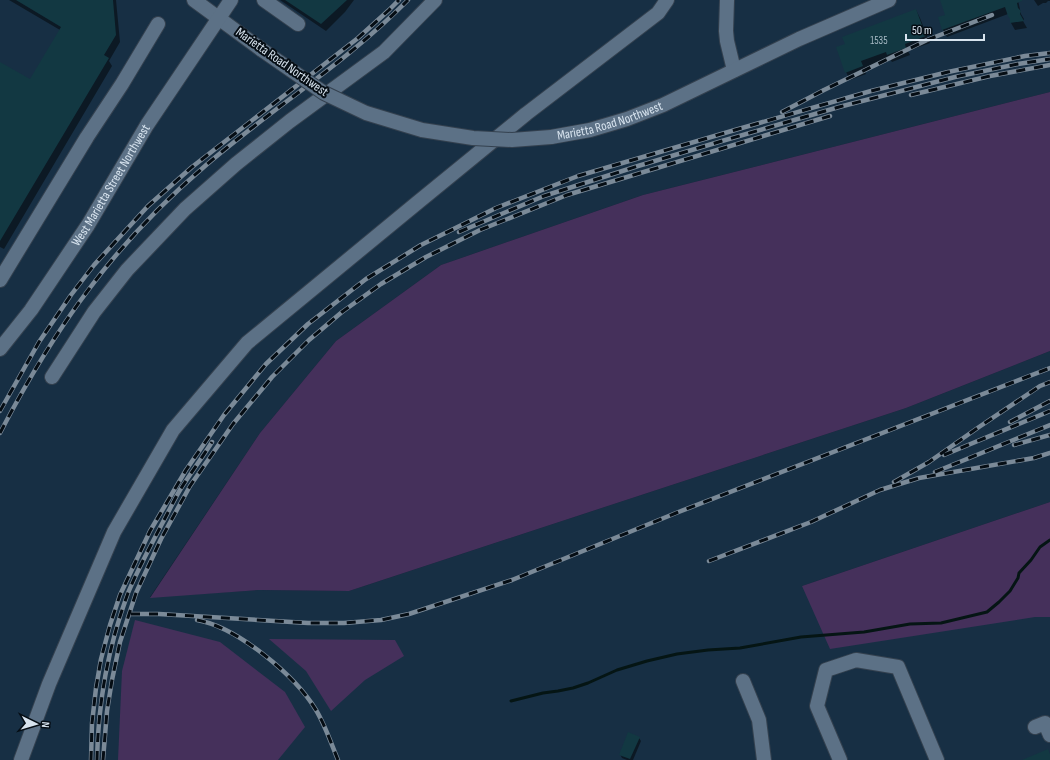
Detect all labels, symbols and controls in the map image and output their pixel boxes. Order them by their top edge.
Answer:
scale bar [906,16,984,42]
text: 50 m [912,23,932,38]
street label: Marietta Road Northwest [233,24,331,100]
house number: 1535 [870,34,888,47]
street label: Marietta Road Northwest [556,98,665,144]
street label: West Marietta Street Northwest [68,121,154,249]
north arrow [16,704,56,744]
text: N [39,721,52,728]

